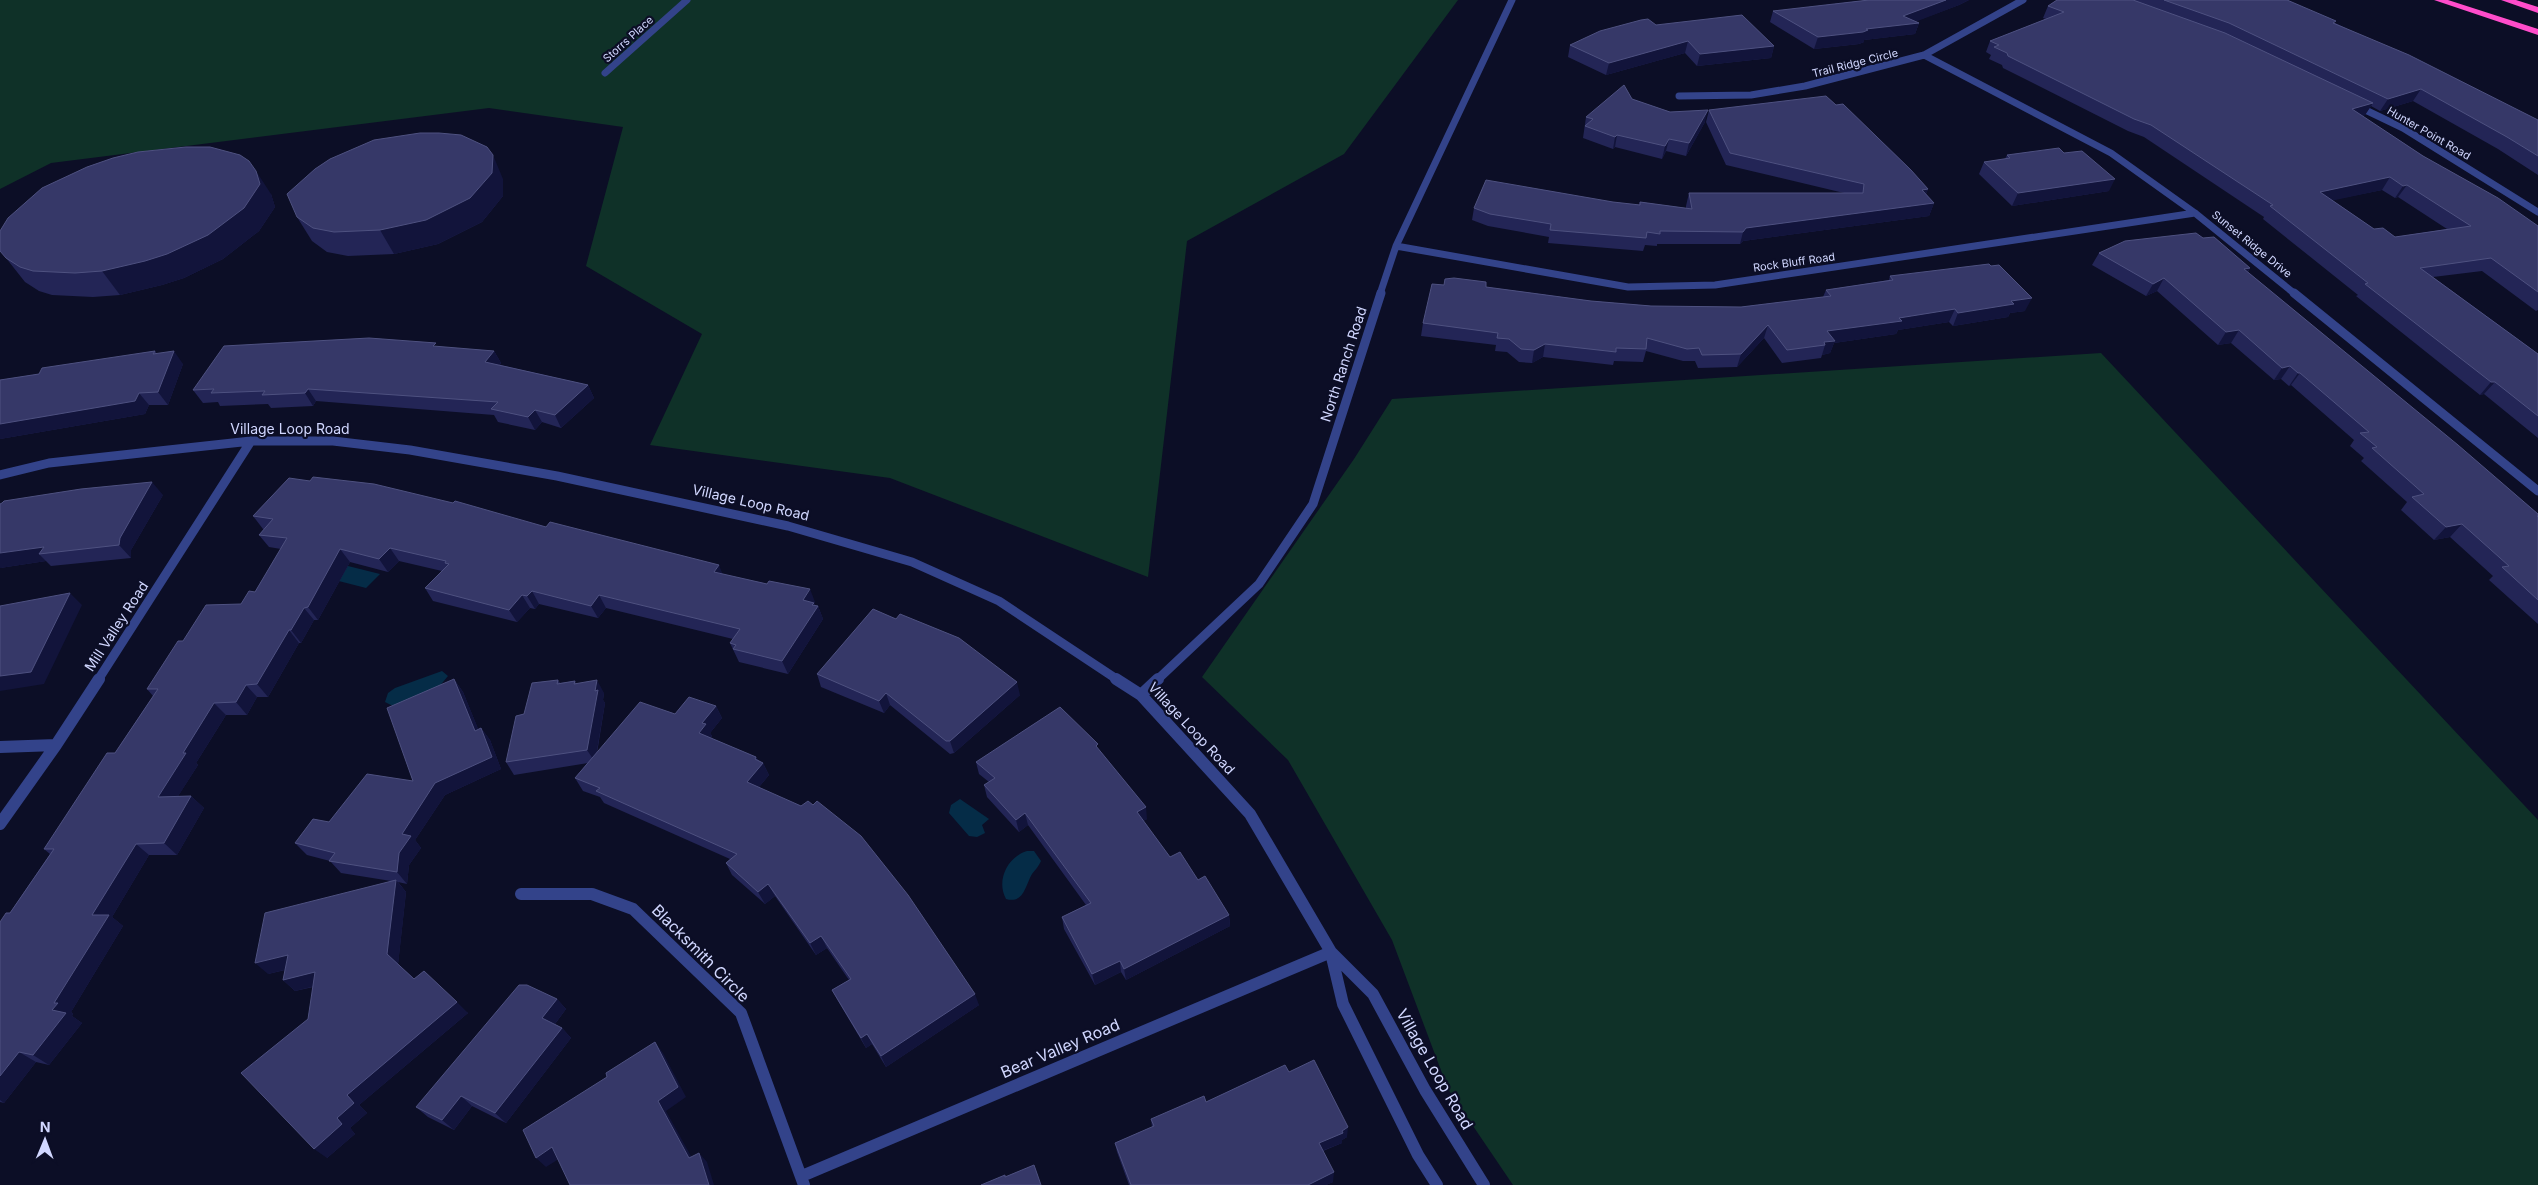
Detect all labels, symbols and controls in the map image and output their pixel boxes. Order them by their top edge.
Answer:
street label: Storrs Place [600,13,656,65]
street label: Trail Ridge Circle [1811,46,1899,80]
street label: Hunter Point Road [2385,103,2473,163]
street label: Sunset Ridge Drive [2209,207,2295,281]
street label: Rock Bluff Road [1752,249,1836,275]
street label: North Ranch Road [1316,304,1370,424]
street label: Village Loop Road [230,420,350,437]
street label: Village Loop Road [691,480,811,524]
street label: Mill Valley Road [81,578,151,674]
street label: Village Loop Road [1145,679,1239,777]
street label: Blacksmith Circle [648,900,754,1006]
street label: Village Loop Road [1392,1005,1478,1133]
street label: Bear Valley Road [997,1014,1123,1082]
north arrow [20,1115,70,1165]
text: N [40,1118,51,1135]

